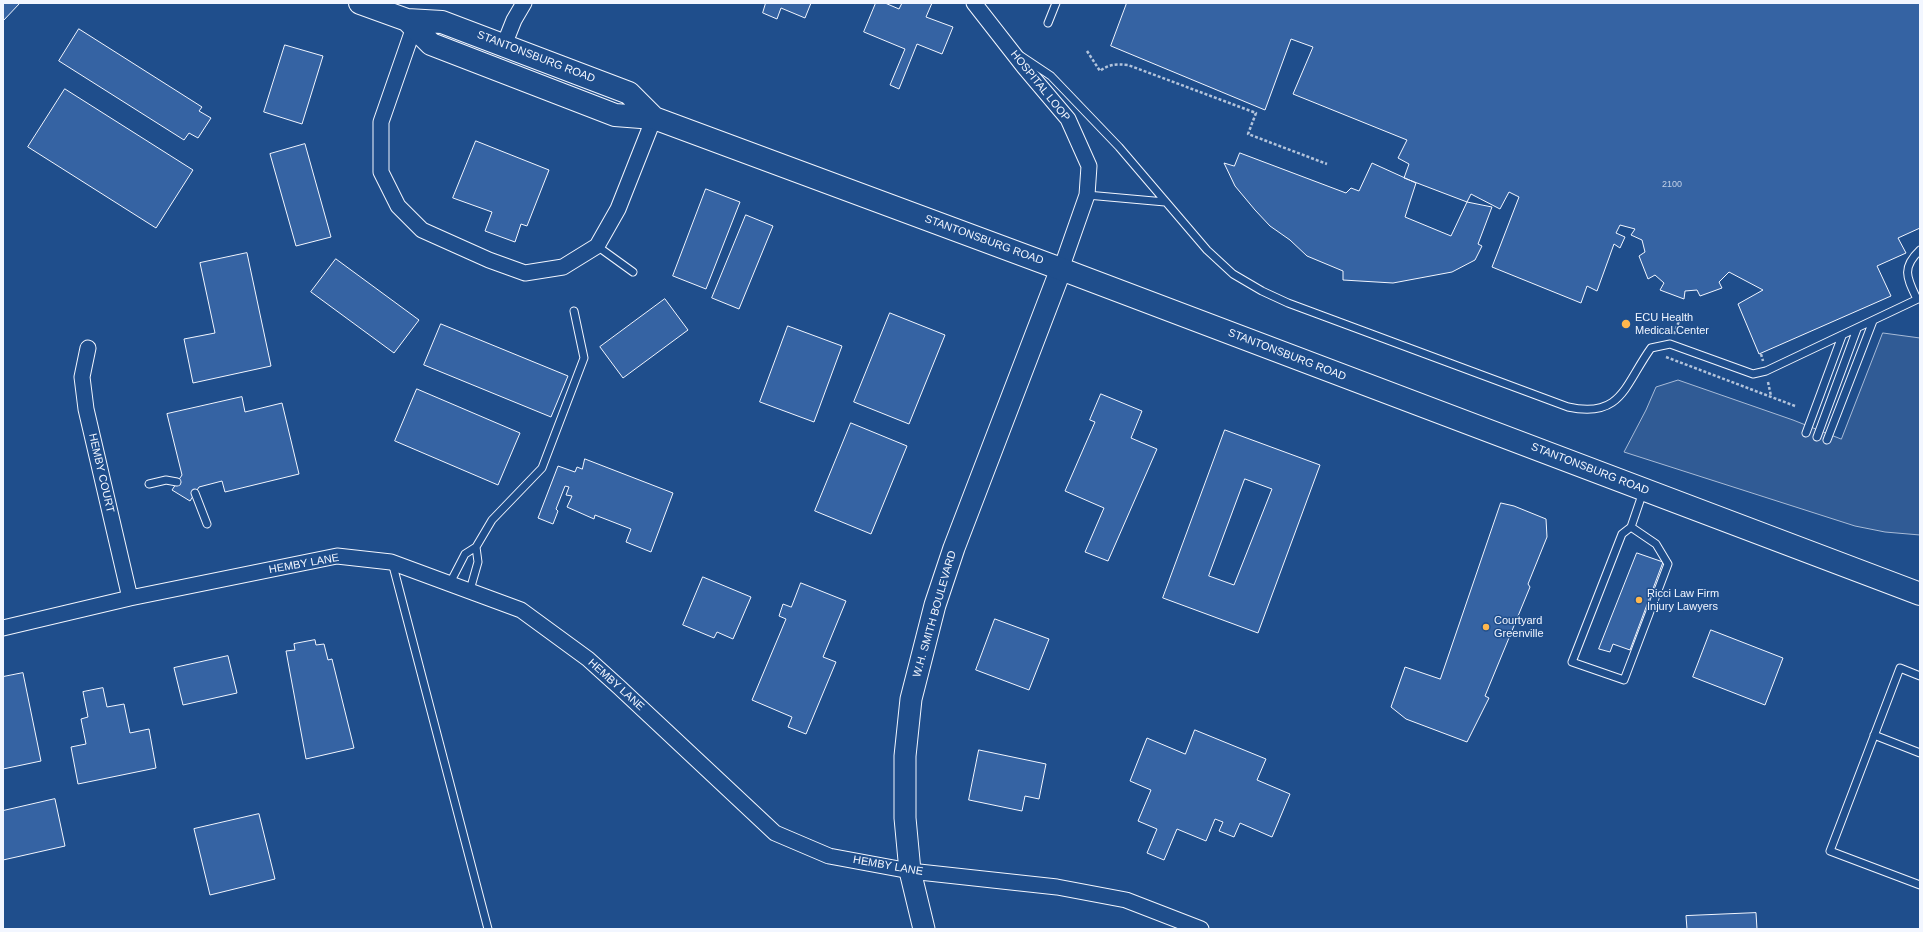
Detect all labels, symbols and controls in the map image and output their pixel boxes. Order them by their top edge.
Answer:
street label: STANTONSBURG ROAD [475,28,597,86]
street label: HOSPITAL LOOP [1007,48,1073,124]
house number: 2100 [1662,180,1682,190]
street label: STANTONSBURG ROAD [923,212,1045,268]
place label: ECU Health Medical Center [1635,311,1709,337]
marker: ECU Health Medical Center [1620,318,1632,330]
street label: STANTONSBURG ROAD [1226,326,1348,384]
street label: HEMBY COURT [85,432,117,514]
street label: STANTONSBURG ROAD [1529,440,1651,498]
street label: W.H. SMITH BOULEVARD [911,549,959,679]
street label: HEMBY LANE [268,551,340,577]
place label: Ricci Law Firm Injury Lawyers [1647,587,1719,613]
marker: Ricci Law Firm Injury Lawyers [1634,595,1644,605]
place label: Courtyard Greenville [1494,614,1544,640]
marker: Courtyard Greenville [1481,622,1491,632]
street label: HEMBY LANE [585,656,647,714]
street label: HEMBY LANE [852,853,924,879]

